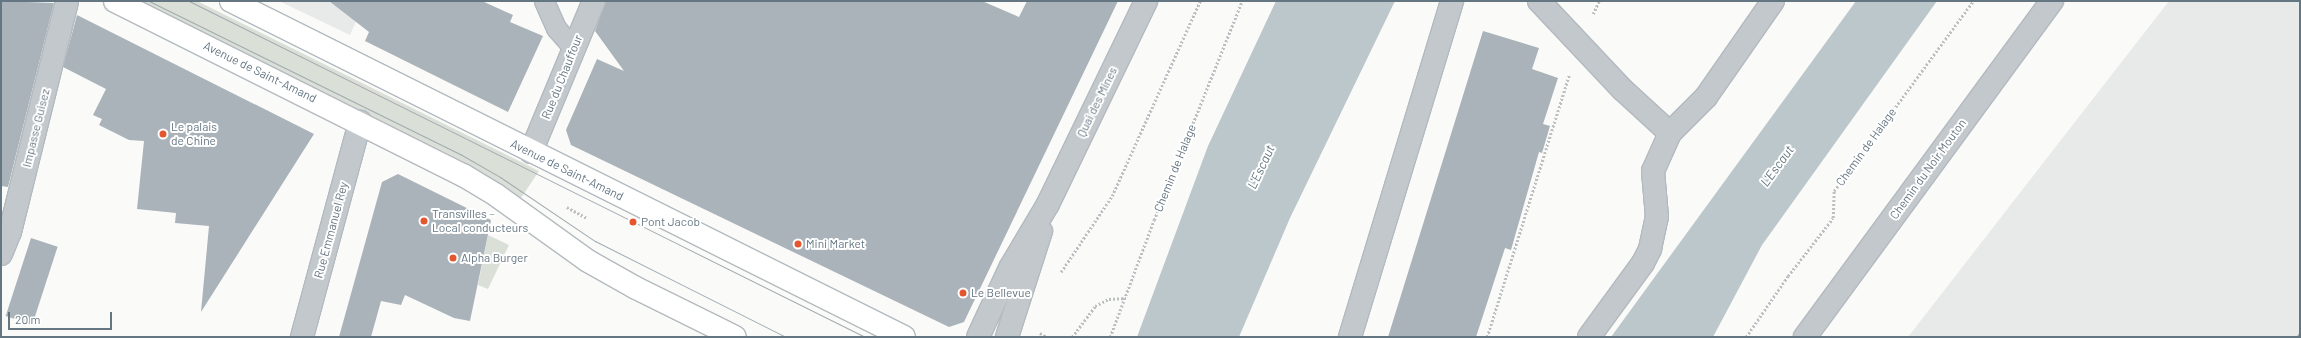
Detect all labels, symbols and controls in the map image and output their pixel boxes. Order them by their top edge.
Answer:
street label: Rue du Chauffour [539,33,585,121]
street label: Avenue de Saint-Amand [201,38,319,106]
street label: Quai des Mines [1074,65,1120,139]
street label: Impasse Guisez [19,87,53,169]
street label: Chemin de Halage [1833,105,1899,189]
street label: Chemin du Noir Mouton [1887,116,1969,222]
place label: Le palais de Chine [171,120,217,148]
street label: Chemin de Halage [1151,122,1199,214]
marker: Le palais de Chine [158,129,168,139]
street label: Avenue de Saint-Amand [508,136,626,204]
water label: L'Escaut [1757,142,1797,190]
water label: L'Escaut [1244,143,1278,191]
street label: Rue Emmanuel Rey [311,180,351,280]
place label: Transvilles – Local conducteurs [432,207,528,235]
place label: Pont Jacob [641,215,700,229]
marker: Transvilles – Local conducteurs [419,216,429,226]
marker: Pont Jacob [628,217,638,227]
place label: Mini Market [806,237,865,251]
marker: Mini Market [793,239,803,249]
place label: Alpha Burger [461,251,528,265]
marker: Alpha Burger [448,253,458,263]
place label: Le Bellevue [971,286,1031,300]
marker: Le Bellevue [958,288,968,298]
scale bar [10,304,114,330]
text: 20 m [15,312,41,326]

